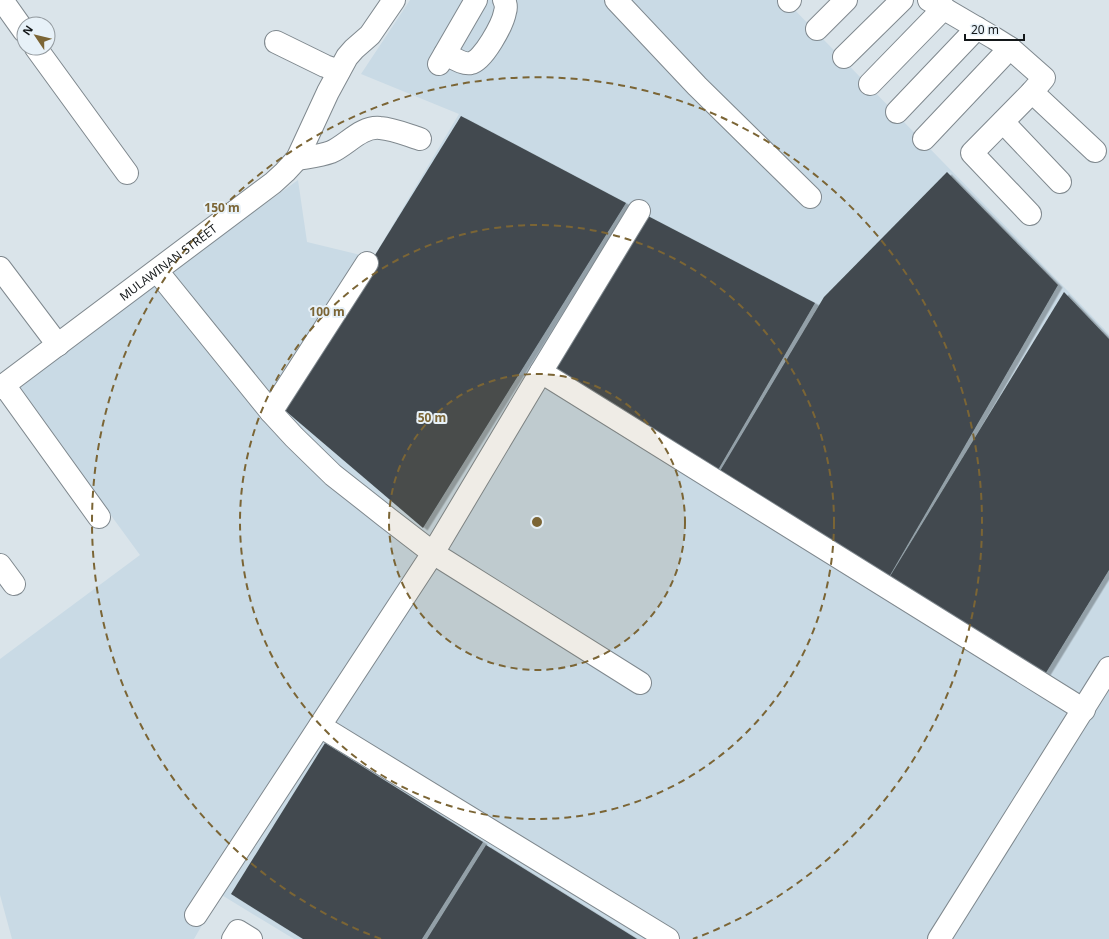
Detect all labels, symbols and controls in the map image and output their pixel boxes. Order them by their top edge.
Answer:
north arrow [16,16,56,56]
scale bar [965,16,1024,42]
text: 20 m [971,21,999,38]
text: N [19,22,36,38]
text: 150 m [204,199,240,216]
street label: MULAWINAN STREET [116,219,221,304]
text: 100 m [309,303,345,320]
text: 50 m [418,409,446,426]
centre of rings [530,515,544,529]

